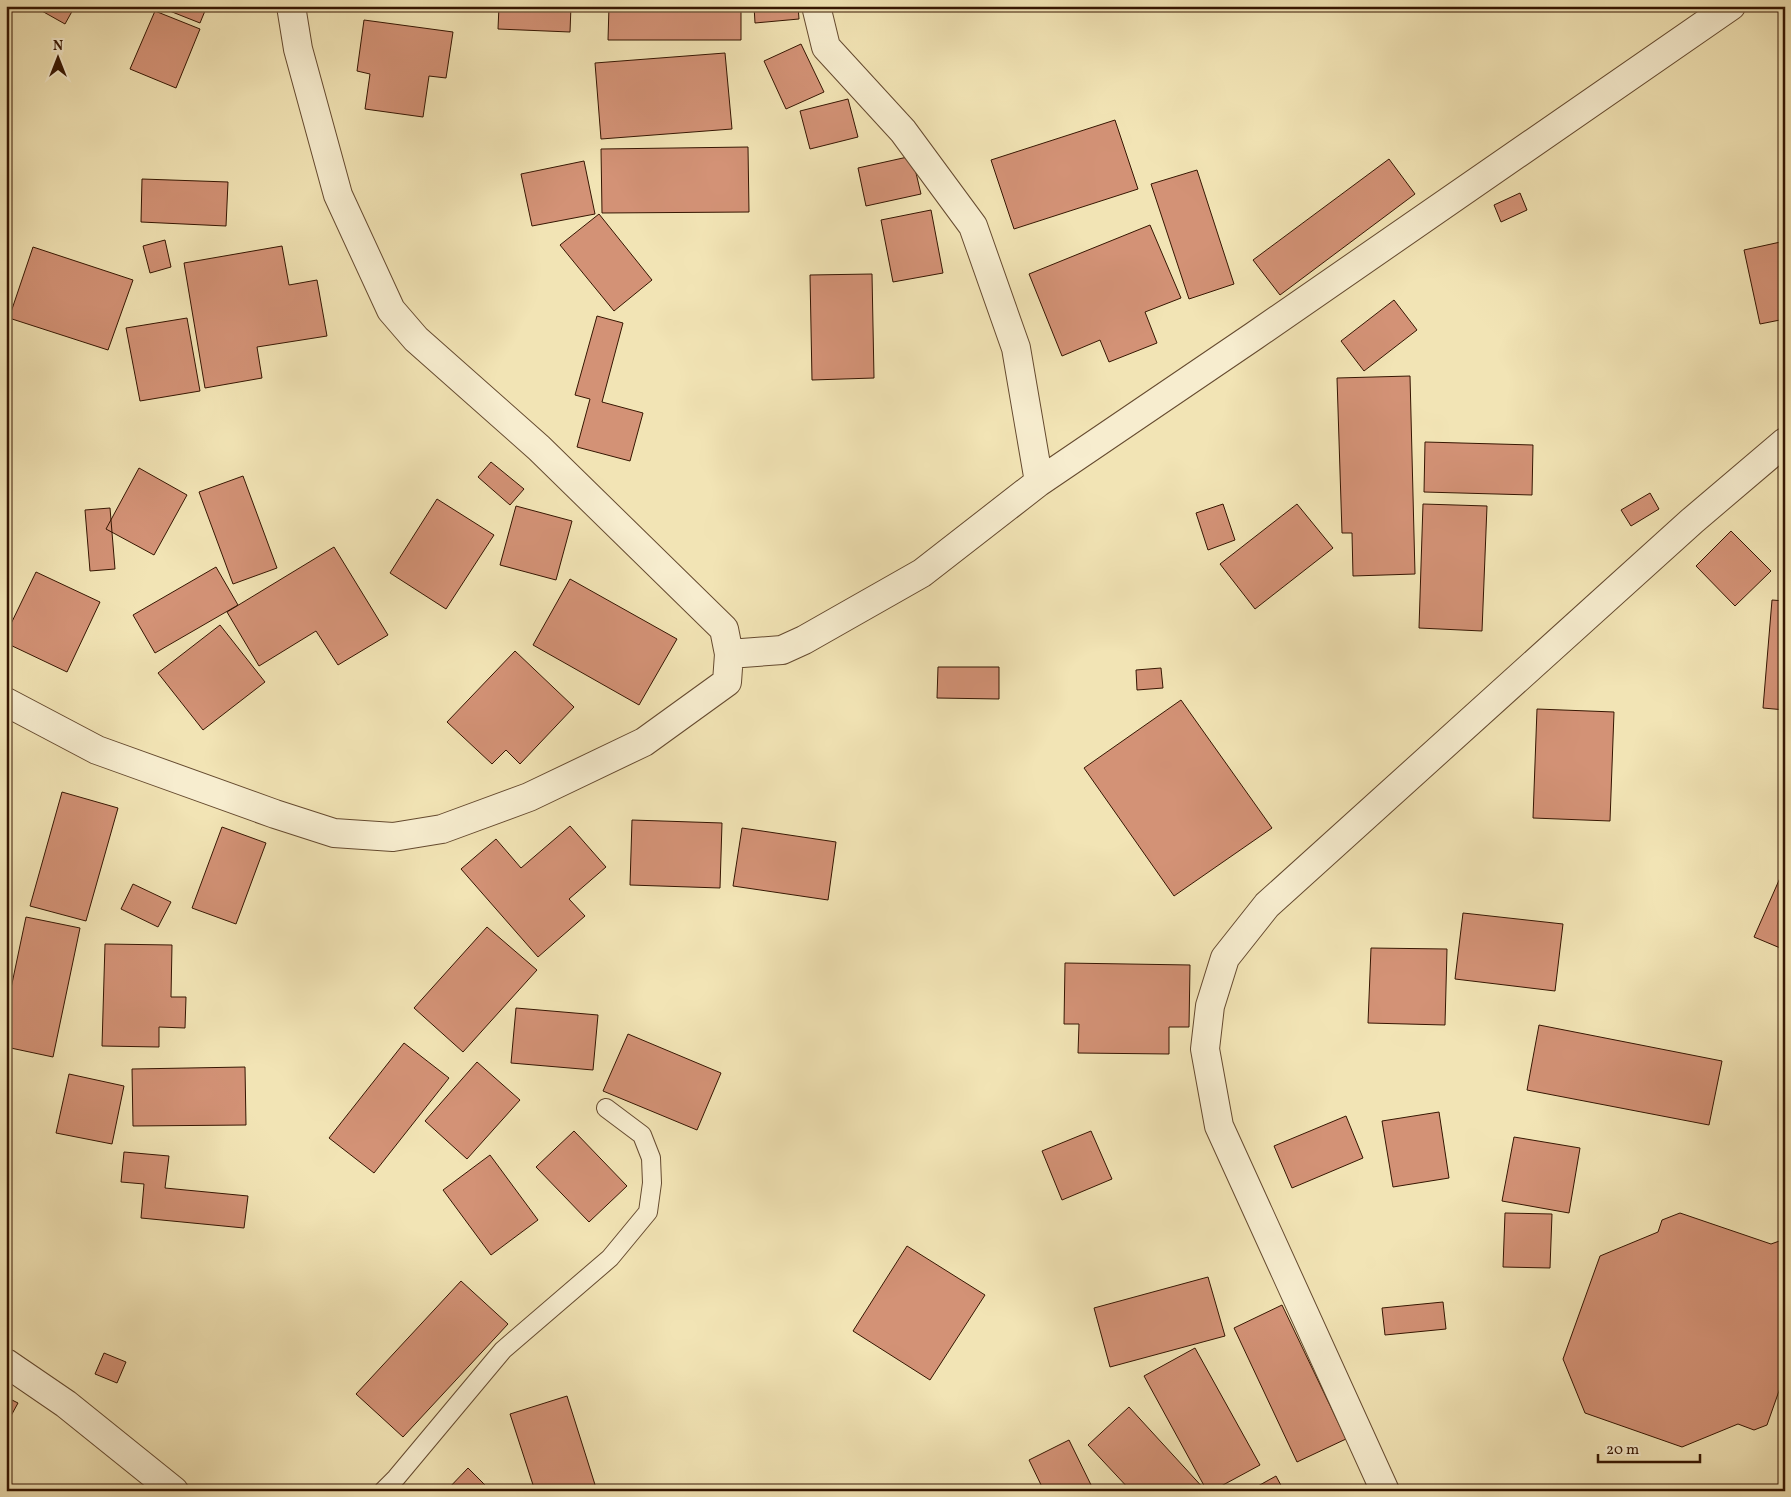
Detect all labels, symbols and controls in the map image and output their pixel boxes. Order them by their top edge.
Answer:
north arrow [32,32,82,82]
text: N [53,37,63,56]
scale bar [1598,1432,1701,1464]
text: 20 m [1606,1440,1639,1461]

